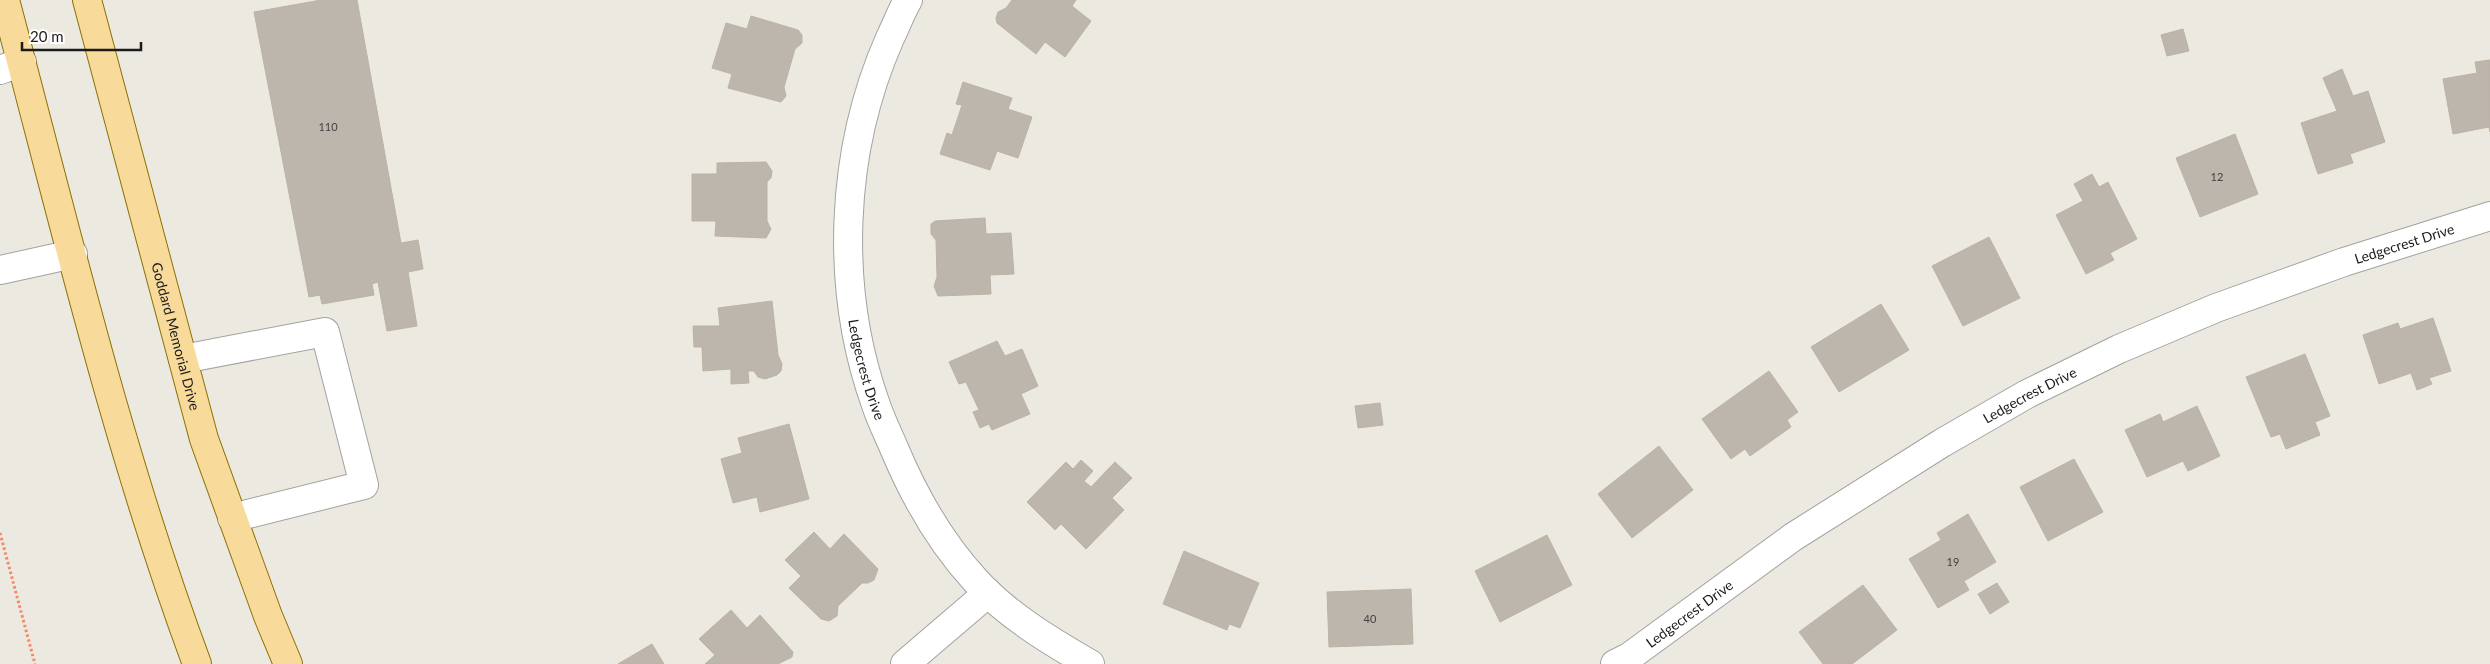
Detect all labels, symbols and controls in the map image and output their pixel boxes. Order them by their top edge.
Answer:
scale bar [22,20,141,52]
text: 20 m [30,27,64,45]
house number: 110 [318,120,338,133]
house number: 12 [2211,170,2223,183]
street label: Ledgecrest Drive [2352,219,2456,267]
street label: Goddard Memorial Drive [149,260,204,412]
street label: Ledgecrest Drive [846,318,889,422]
street label: Ledgecrest Drive [1980,363,2079,426]
house number: 19 [1947,555,1959,568]
street label: Ledgecrest Drive [1642,576,1736,651]
house number: 40 [1364,612,1377,625]

